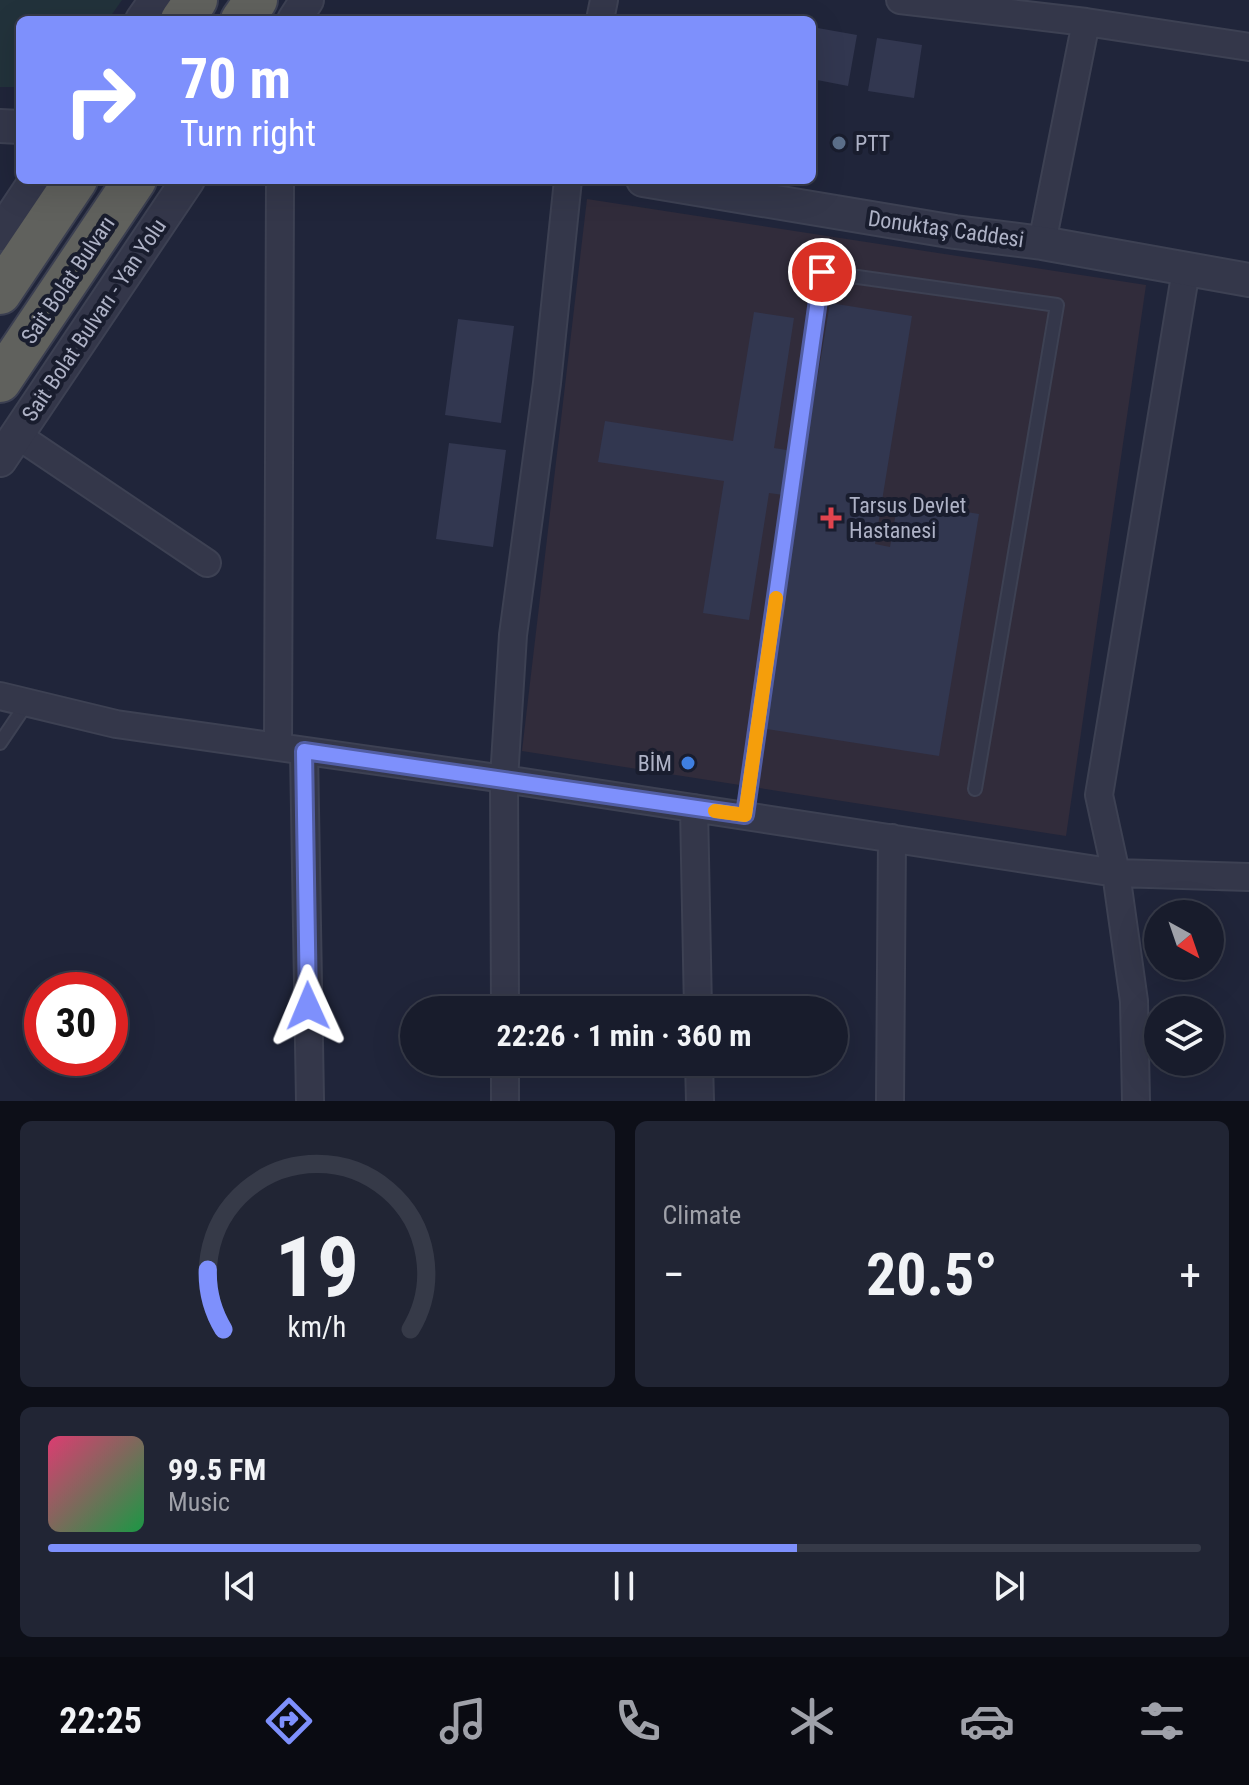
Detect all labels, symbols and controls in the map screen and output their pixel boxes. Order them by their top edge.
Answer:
text: 70 m [180,46,291,112]
icon: right [48,48,152,152]
text: Turn right [180,113,316,155]
place label: PTT [855,131,890,156]
marker: PTT [830,134,848,152]
street label: Donuktaş Caddesi [866,206,1026,252]
street label: Sait Bolat Bulvarı [16,212,120,348]
street label: Sait Bolat Bulvarı - Yan Yolu [17,214,171,426]
pin [788,238,856,306]
icon: arrive [800,250,844,294]
place label: Tarsus Devlet Hastanesi [849,493,966,543]
marker: Tarsus Devlet Hastanesi [820,507,842,529]
place label: BİM [638,751,672,776]
marker: BİM [679,754,697,772]
north arrow [1144,900,1224,980]
map controls [1144,900,1224,1076]
position arrow [266,964,350,1048]
speed limit sign: 30 [24,972,128,1076]
button: layers [1144,996,1224,1076]
text: 22:26 · 1 min · 360 m [497,1018,751,1053]
text: Climate [663,1200,741,1230]
text: 19 [275,1219,359,1316]
text: 20.5° [866,1239,998,1310]
text: − [663,1249,685,1301]
text: + [1179,1249,1201,1301]
text: km/h [288,1310,347,1344]
text: 99.5 FM [168,1452,266,1487]
text: Music [168,1487,230,1517]
icon: previous [218,1564,262,1608]
icon: pause [602,1564,646,1608]
icon: next [987,1564,1031,1608]
icon: directions [261,1693,317,1749]
icon: music [435,1693,491,1749]
icon: phone [610,1693,666,1749]
icon: climate [784,1693,840,1749]
icon: car [959,1693,1015,1749]
icon: filters [1134,1693,1190,1749]
text: 22:25 [59,1700,142,1742]

